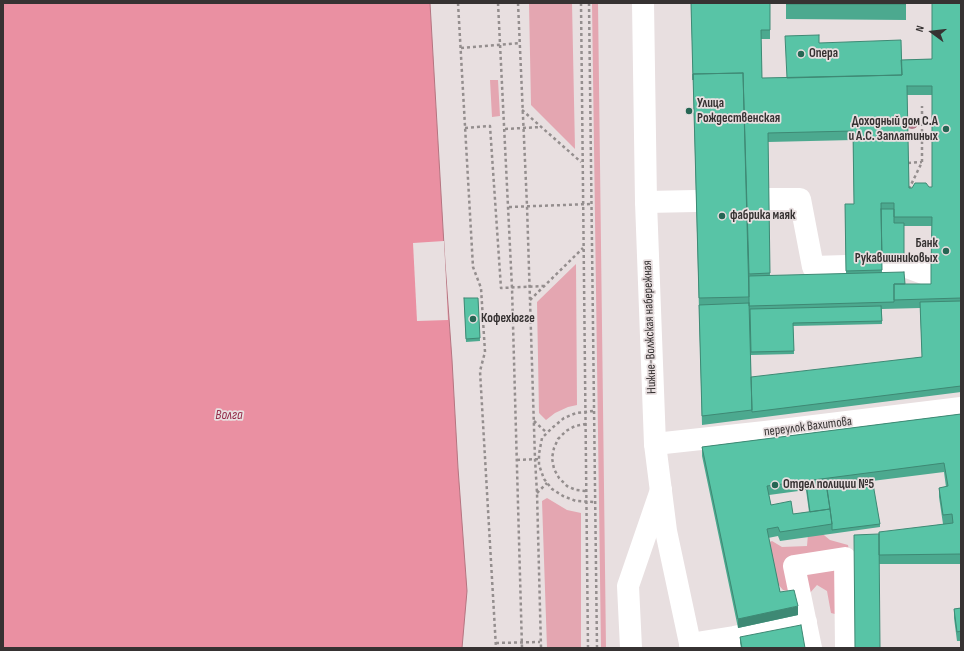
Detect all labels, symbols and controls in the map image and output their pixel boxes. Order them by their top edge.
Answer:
north arrow [912,12,952,52]
text: N [913,24,927,33]
place label: Опера [809,46,838,62]
marker: Опера [796,49,806,59]
place label: Улица Рождественская [697,96,780,127]
marker: Улица Рождественская [684,106,694,116]
place label: Доходный дом С.А и А.С. Заплатиных [848,114,938,145]
marker: Доходный дом С.А и А.С. Заплатиных [941,124,951,134]
place label: фабрика маяк [730,208,795,224]
marker: фабрика маяк [717,211,727,221]
place label: Банк Рукавишниковых [855,236,938,267]
marker: Банк Рукавишниковых [941,246,951,256]
street label: Нижне-Волжская набережная [640,260,660,394]
place label: Кофехюгге [481,311,535,327]
marker: Кофехюгге [468,314,478,324]
water label: Волга [215,407,243,423]
street label: переулок Вахитова [763,414,853,440]
place label: Отдел полиции №5 [783,477,874,493]
marker: Отдел полиции №5 [770,480,780,490]

